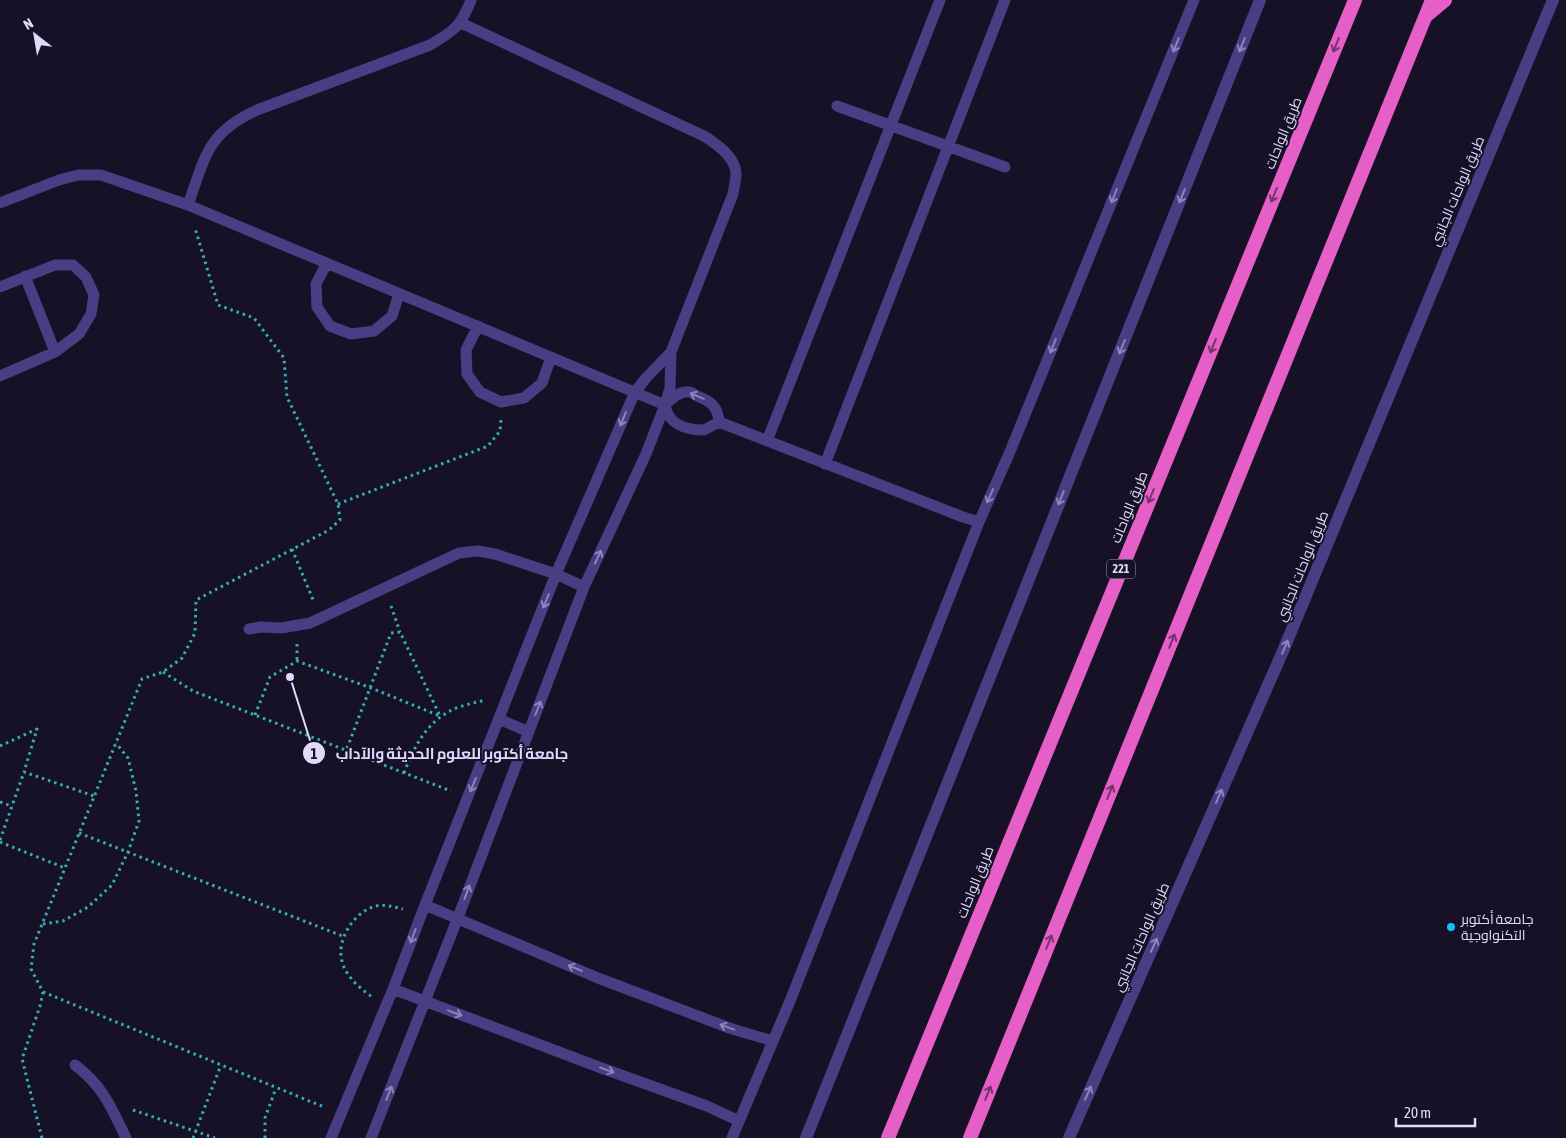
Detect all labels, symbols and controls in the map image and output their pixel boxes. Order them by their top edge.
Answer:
north arrow [10,10,60,60]
text: N [21,15,36,33]
one-way arrow [1170,37,1180,52]
one-way arrow [1237,37,1247,52]
one-way arrow [1331,37,1340,52]
street label: طريق الواحات [1261,95,1306,172]
street label: طريق الواحات الجانبي [1427,134,1491,250]
one-way arrow [1109,188,1119,203]
one-way arrow [1177,188,1186,203]
one-way arrow [1269,188,1278,203]
one-way arrow [1047,338,1057,353]
one-way arrow [1207,338,1217,353]
one-way arrow [1116,339,1126,354]
one-way arrow [690,391,705,400]
one-way arrow [617,411,627,426]
street label: طريق الواحات [1107,469,1152,546]
one-way arrow [985,488,995,503]
one-way arrow [1146,488,1155,503]
one-way arrow [1056,490,1066,505]
street label: طريق الواحات الجانبي [1273,508,1335,625]
one-way arrow [594,550,603,565]
road number: 221 [1107,560,1135,578]
one-way arrow [541,593,550,608]
one-way arrow [1167,634,1177,649]
one-way arrow [1280,640,1290,655]
one-way arrow [534,701,543,716]
callout: جامعة أكتوبر للعلوم الحديثة والآداب [301,738,579,768]
text: جامعة أكتوبر للعلوم الحديثة والآداب [336,744,568,764]
text: 1 [310,745,318,762]
one-way arrow [468,776,477,792]
one-way arrow [1106,785,1116,800]
one-way arrow [1215,789,1225,804]
street label: طريق الواحات [953,844,998,921]
street label: طريق الواحات الجانبي [1110,880,1176,996]
one-way arrow [463,885,472,901]
place label: جامعة أكتوبر التكنواوجية [1460,910,1533,943]
marker: جامعة أكتوبر التكنواوجية [1445,921,1457,933]
one-way arrow [408,928,417,943]
one-way arrow [1045,935,1054,950]
one-way arrow [1149,938,1159,953]
one-way arrow [568,963,583,973]
one-way arrow [447,1009,462,1018]
one-way arrow [720,1022,735,1031]
one-way arrow [599,1066,614,1075]
one-way arrow [385,1085,394,1101]
one-way arrow [984,1086,993,1101]
one-way arrow [1084,1086,1094,1101]
scale bar [1396,1096,1475,1128]
text: 20 m [1404,1104,1431,1121]

